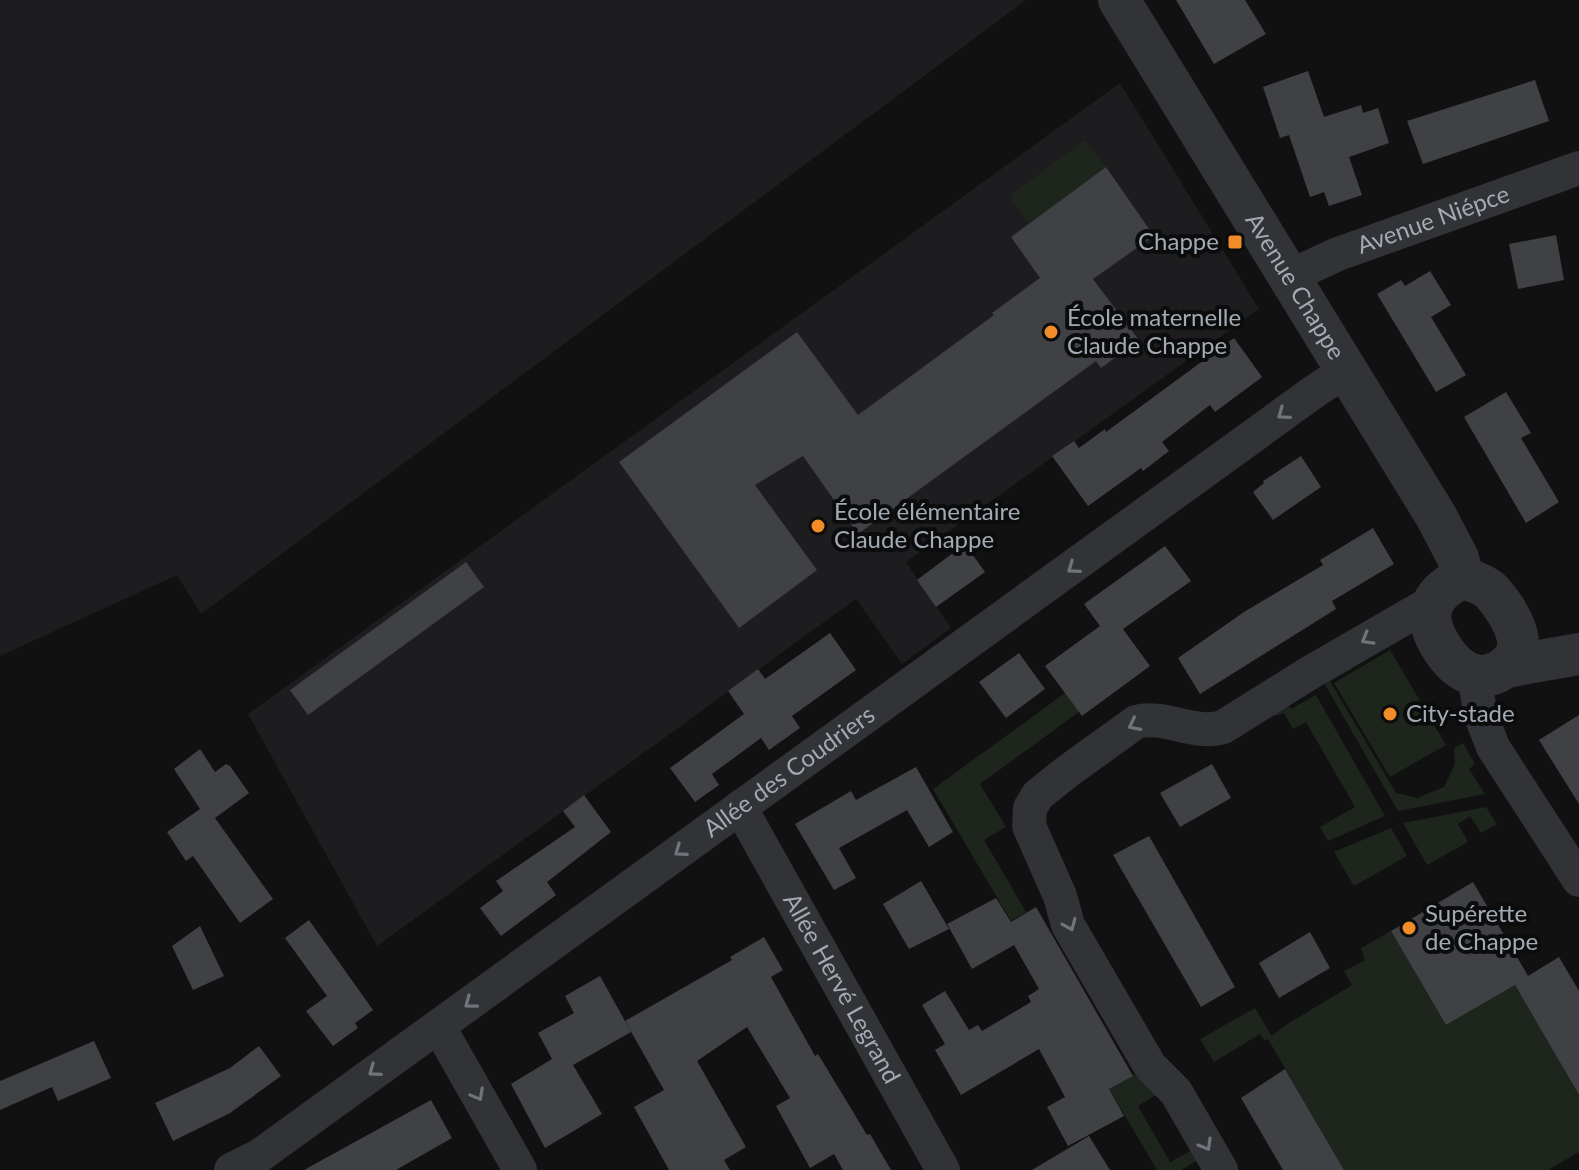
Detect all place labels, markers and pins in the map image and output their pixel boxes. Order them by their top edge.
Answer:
place label: Chappe [1138,226,1219,255]
marker: Chappe [1226,233,1244,251]
place label: École maternelle Claude Chappe [1067,302,1241,359]
marker: École maternelle Claude Chappe [1042,323,1060,341]
place label: École élémentaire Claude Chappe [834,496,1020,553]
marker: École élémentaire Claude Chappe [809,517,827,535]
place label: City-stade [1406,698,1515,727]
marker: City-stade [1381,705,1399,723]
place label: Supérette de Chappe [1425,898,1538,955]
marker: Supérette de Chappe [1400,919,1418,937]

